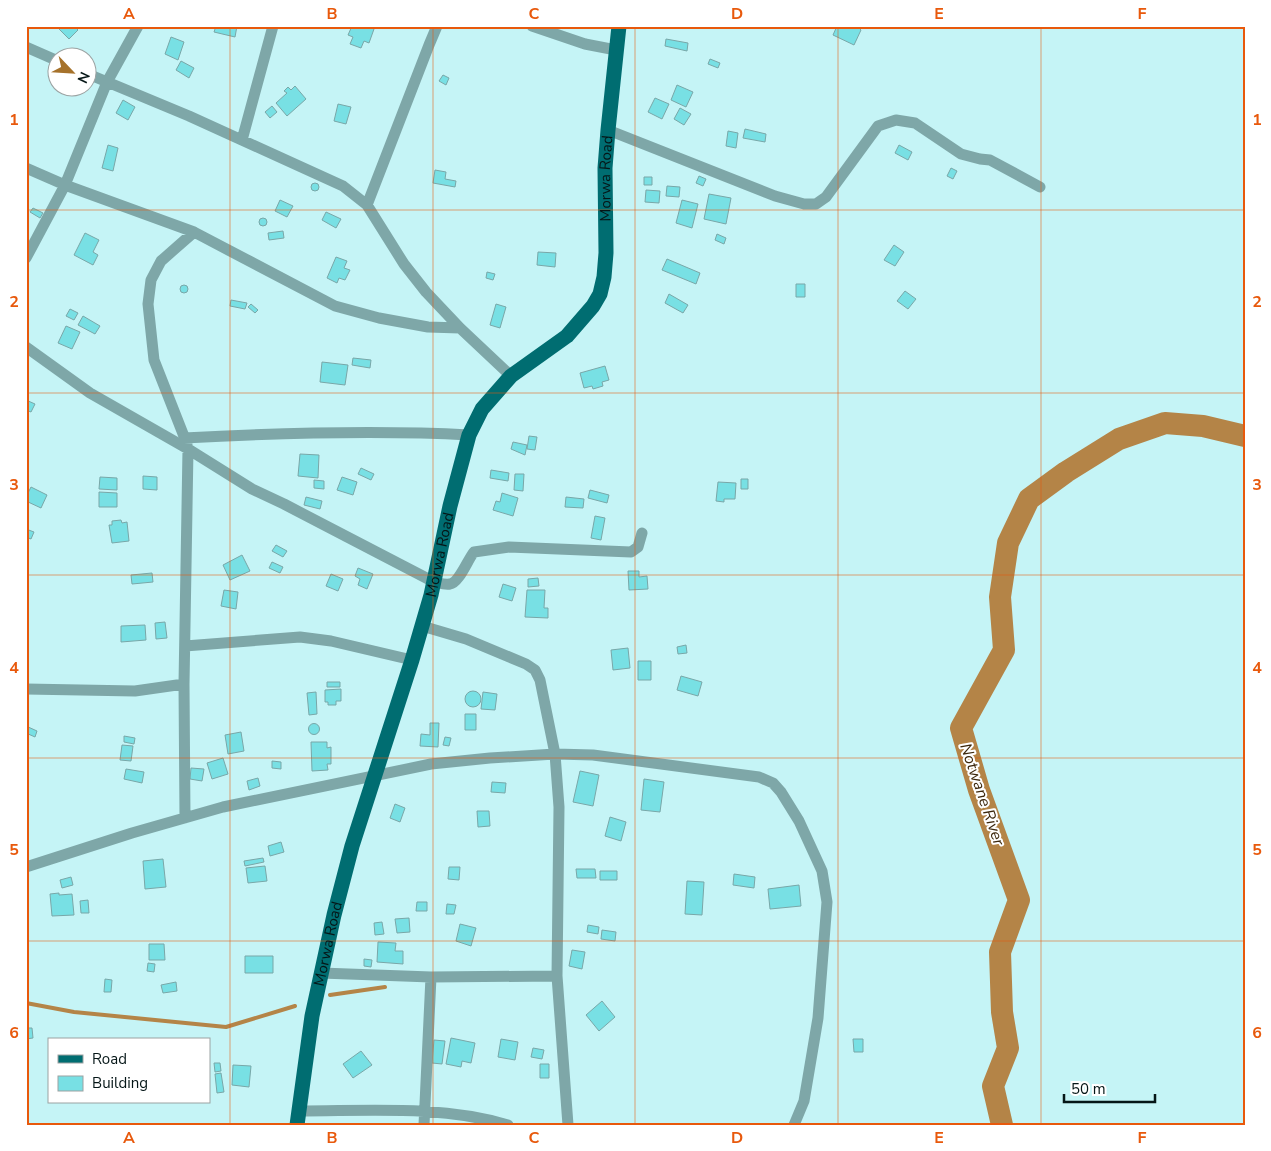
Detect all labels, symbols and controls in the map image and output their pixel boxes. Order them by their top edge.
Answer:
text: A [123,3,135,25]
text: B [326,3,338,25]
text: C [529,3,540,25]
text: D [731,3,743,25]
text: E [934,3,944,25]
text: F [1138,3,1147,25]
north arrow [48,48,98,98]
text: N [73,69,94,86]
text: 1 [9,109,19,131]
text: 1 [1252,109,1262,131]
street label: Morwa Road [595,135,618,222]
text: 2 [9,291,19,313]
text: 2 [1252,291,1262,313]
text: 3 [9,474,19,496]
text: 3 [1252,474,1262,496]
street label: Morwa Road [421,511,458,599]
text: 4 [9,657,19,679]
text: 4 [1252,657,1262,679]
water label: Notwane River [954,740,1010,850]
text: 5 [9,839,19,861]
text: 5 [1252,839,1262,861]
street label: Morwa Road [309,899,347,988]
text: 6 [9,1022,19,1044]
text: 6 [1252,1022,1262,1044]
legend [48,1038,210,1104]
text: Road [92,1049,127,1069]
scale bar [1064,1071,1155,1103]
text: Building [92,1073,148,1093]
text: 50 m [1071,1079,1106,1099]
text: A [123,1127,135,1149]
text: B [326,1127,338,1149]
text: C [529,1127,540,1149]
text: D [731,1127,743,1149]
text: E [934,1127,944,1149]
text: F [1138,1127,1147,1149]

